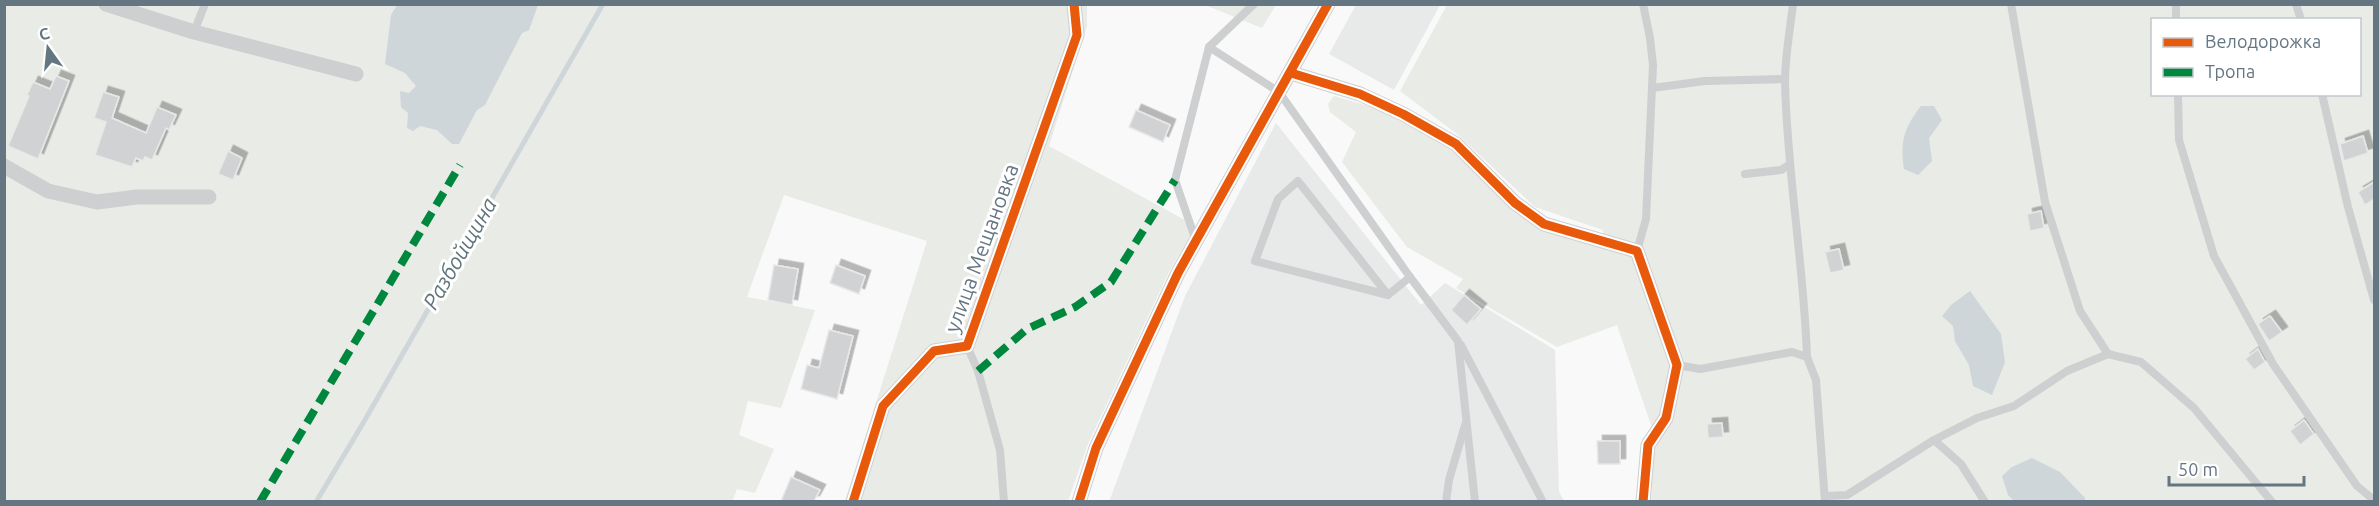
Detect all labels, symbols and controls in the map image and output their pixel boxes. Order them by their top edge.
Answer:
north arrow [18,18,78,78]
legend [2151,18,2361,96]
text: С [37,23,51,44]
text: Велодорожка [2205,31,2321,51]
text: Тропа [2205,61,2255,81]
street label: улица Мещановка [939,160,1023,336]
water label: Разбойщина [417,193,501,313]
scale bar [2169,449,2304,487]
text: 50 m [2178,459,2218,479]

